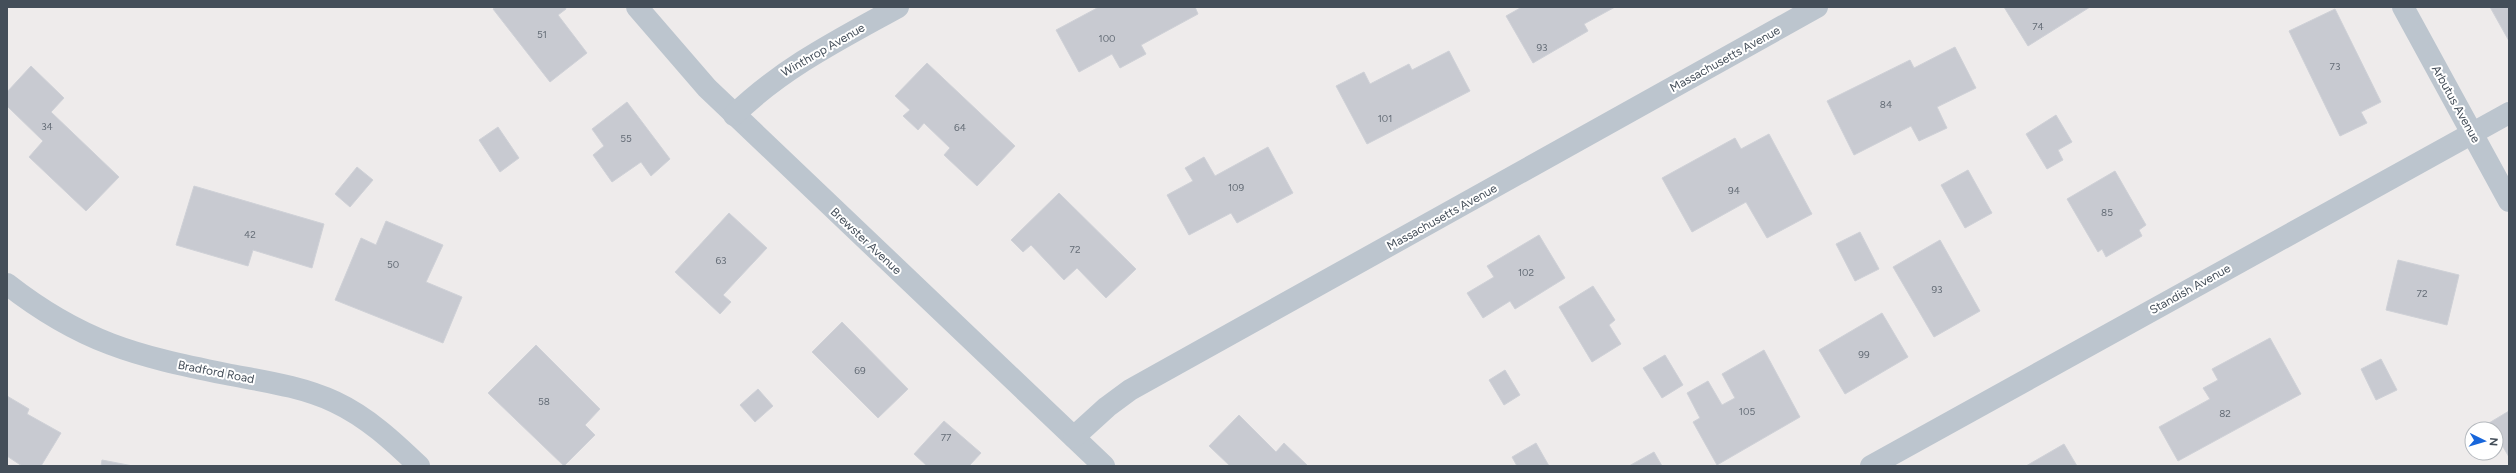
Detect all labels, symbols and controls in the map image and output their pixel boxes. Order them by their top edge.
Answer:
street label: Winthrop Avenue [779,20,868,80]
house number: 74 [2032,20,2044,33]
street label: Massachusetts Avenue [1667,23,1783,95]
house number: 51 [537,28,547,41]
house number: 100 [1099,32,1115,45]
house number: 93 [1536,41,1548,54]
house number: 73 [2330,60,2340,73]
street label: Arbutus Avenue [2429,63,2483,146]
house number: 84 [1880,98,1892,111]
house number: 101 [1378,112,1392,125]
house number: 34 [41,120,53,133]
house number: 64 [954,121,966,134]
house number: 55 [620,132,632,145]
house number: 109 [1228,181,1244,194]
street label: Massachusetts Avenue [1384,181,1500,253]
house number: 94 [1728,184,1740,197]
street label: Brewster Avenue [828,205,905,278]
house number: 85 [2101,206,2113,219]
house number: 42 [244,228,256,241]
house number: 72 [1070,243,1080,256]
house number: 63 [715,254,727,267]
house number: 50 [387,258,399,271]
street label: Standish Avenue [2147,261,2233,317]
house number: 102 [1518,266,1534,279]
house number: 93 [1931,283,1943,296]
house number: 72 [2417,287,2427,300]
house number: 99 [1858,348,1870,361]
street label: Bradford Road [177,358,255,386]
house number: 69 [854,364,866,377]
house number: 58 [538,395,550,408]
house number: 105 [1739,405,1755,418]
house number: 82 [2219,407,2231,420]
north arrow [2464,421,2504,461]
house number: 77 [941,431,952,444]
text: N [2487,437,2500,447]

